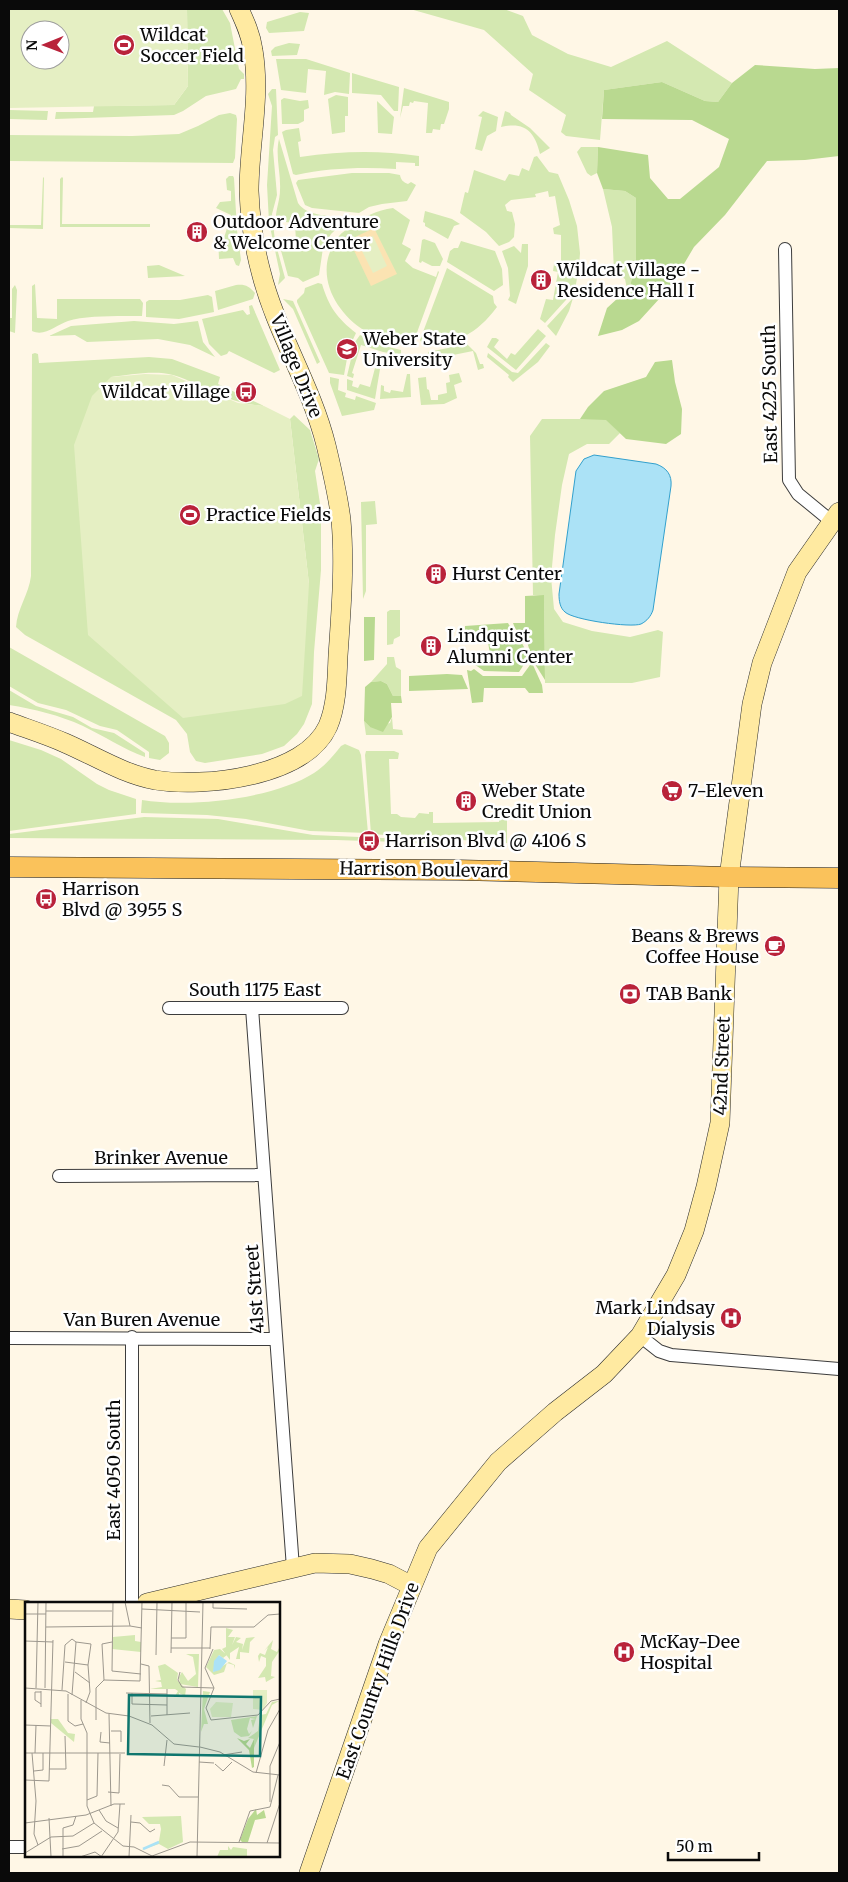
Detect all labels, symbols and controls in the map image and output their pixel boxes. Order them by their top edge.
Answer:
north arrow [20,20,70,70]
place label: Wildcat Soccer Field [139,23,244,67]
sports icon: Wildcat Soccer Field [112,33,136,57]
text: N [23,40,41,51]
place label: Outdoor Adventure & Welcome Center [213,210,379,254]
building icon: Outdoor Adventure & Welcome Center [185,220,209,244]
place label: Wildcat Village - Residence Hall I [556,258,700,302]
building icon: Wildcat Village - Residence Hall I [529,268,553,292]
street label: Village Drive [265,310,328,421]
street label: East 4225 South [757,324,782,463]
place label: Weber State University [362,327,466,371]
school or university icon: Weber State University [335,337,359,361]
place label: Wildcat Village [100,380,230,403]
bus stop icon: Wildcat Village [234,380,258,404]
sports icon: Practice Fields [178,503,202,527]
place label: Practice Fields [206,503,331,526]
building icon: Hurst Center [424,562,448,586]
place label: Hurst Center [452,562,562,585]
place label: Lindquist Alumni Center [446,624,573,668]
building icon: Lindquist Alumni Center [419,634,443,658]
place label: Weber State Credit Union [481,779,592,823]
supermarket icon: 7-Eleven [660,779,684,803]
place label: 7-Eleven [688,779,764,802]
building icon: Weber State Credit Union [454,789,478,813]
bus stop icon: Harrison Blvd @ 4106 S [357,829,381,853]
place label: Harrison Blvd @ 4106 S [385,829,587,852]
street label: Harrison Boulevard [339,857,509,882]
place label: Harrison Blvd @ 3955 S [62,877,183,921]
bus stop icon: Harrison Blvd @ 3955 S [34,887,58,911]
place label: Beans & Brews Coffee House [631,924,759,968]
cafe icon: Beans & Brews Coffee House [763,934,787,958]
street label: South 1175 East [189,978,321,1001]
bank icon: TAB Bank [618,982,642,1006]
place label: TAB Bank [646,982,733,1005]
street label: 42nd Street [708,1016,735,1116]
street label: Brinker Avenue [94,1146,228,1169]
street label: 41st Street [240,1244,269,1334]
place label: Mark Lindsay Dialysis [596,1296,716,1340]
hospital icon: Mark Lindsay Dialysis [719,1306,743,1330]
street label: Van Buren Avenue [63,1308,220,1331]
street label: East 4050 South [102,1399,125,1541]
street label: East Country Hills Drive [331,1579,424,1783]
inset map [25,1602,280,1857]
place label: McKay-Dee Hospital [640,1630,740,1674]
hospital icon: McKay-Dee Hospital [612,1640,636,1664]
scale bar [668,1830,759,1862]
text: 50 m [676,1837,713,1856]

